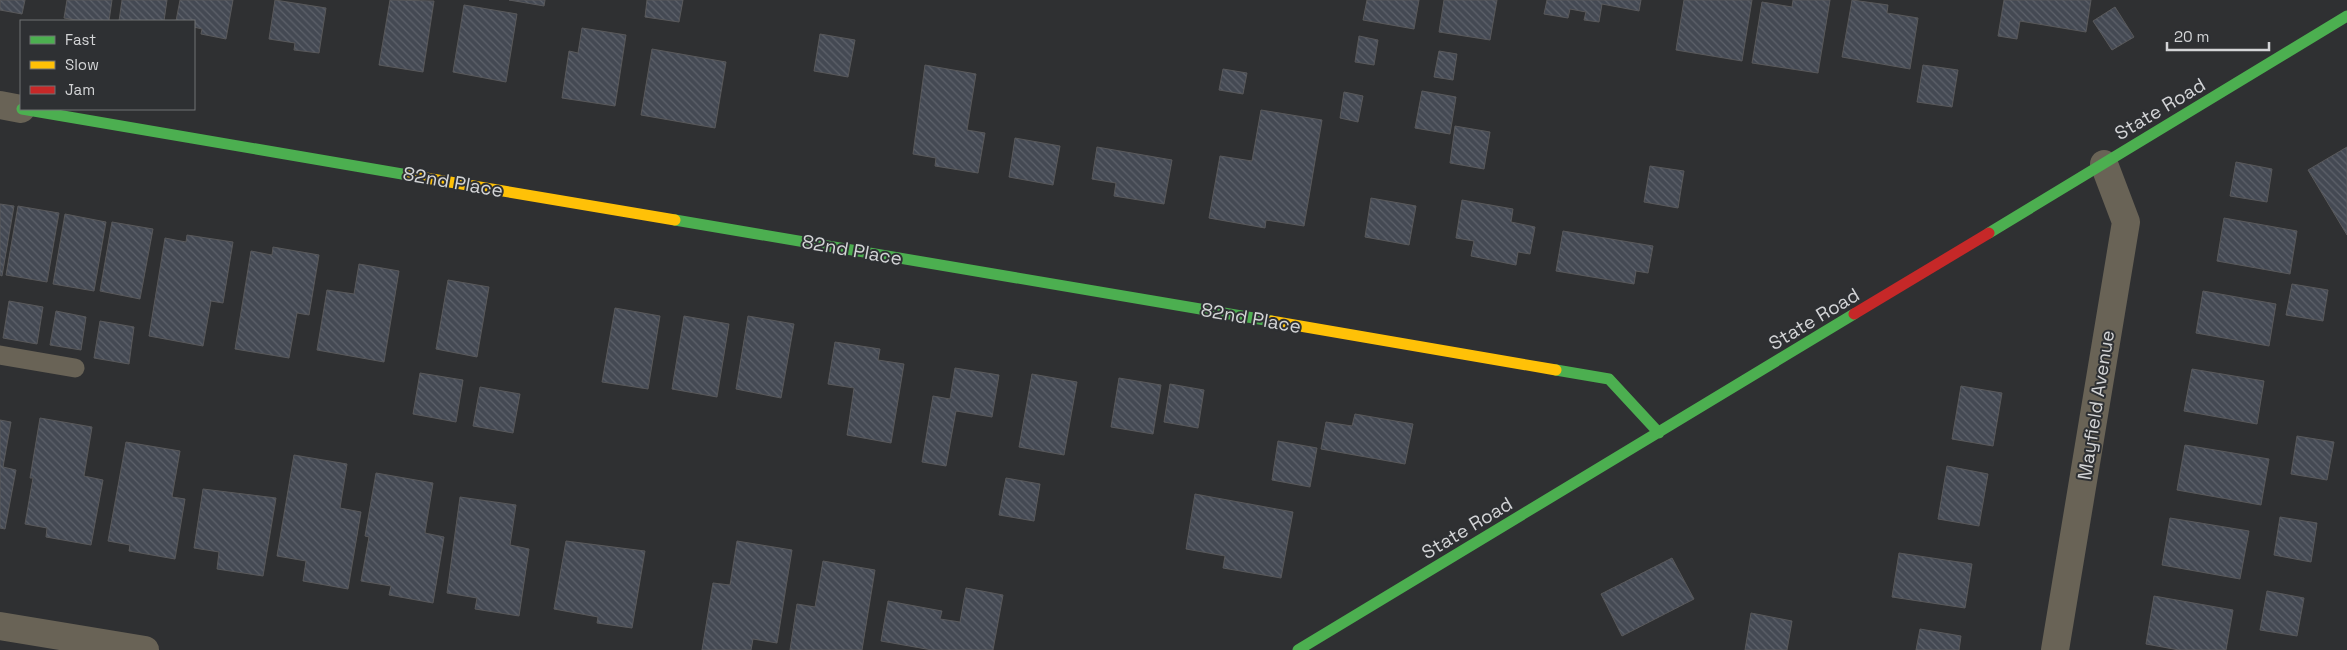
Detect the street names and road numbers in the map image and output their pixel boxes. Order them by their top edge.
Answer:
street label: State Road [2110,72,2210,146]
street label: 82nd Place [401,161,505,203]
street label: 82nd Place [800,229,904,271]
street label: State Road [1764,282,1864,356]
street label: 82nd Place [1199,297,1303,339]
street label: Mayfield Avenue [2072,328,2120,482]
street label: State Road [1417,491,1517,565]

